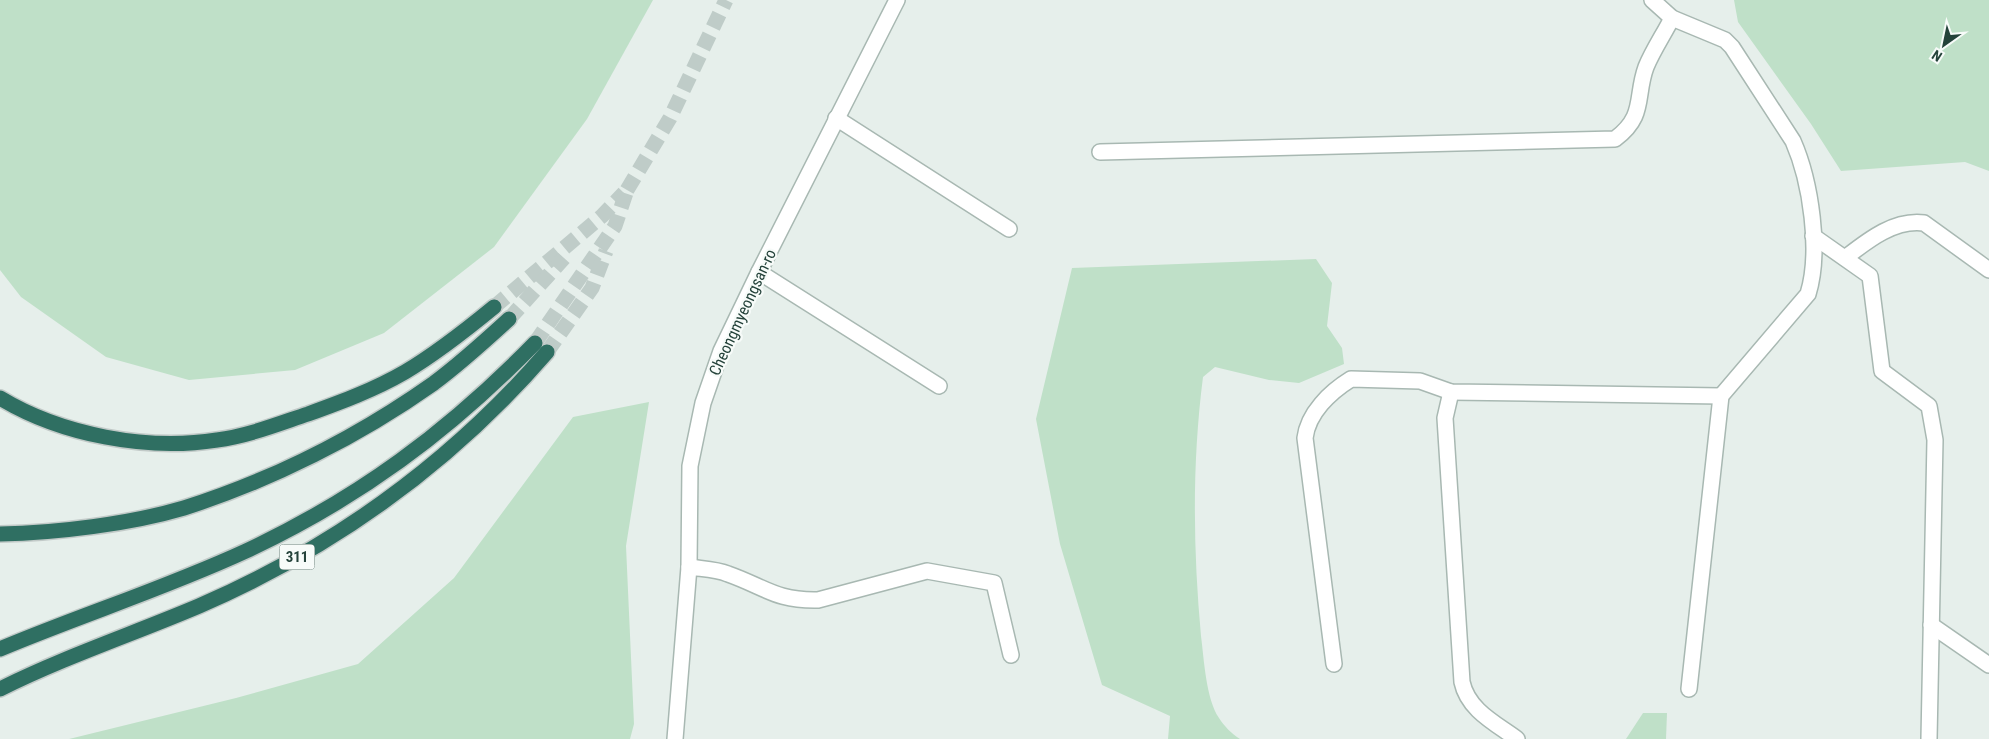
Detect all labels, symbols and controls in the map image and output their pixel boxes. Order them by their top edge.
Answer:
north arrow [1919,20,1969,70]
text: N [1929,47,1945,65]
street label: Cheongmyeongsan-ro [705,246,780,378]
road number: 311 [280,544,314,570]

